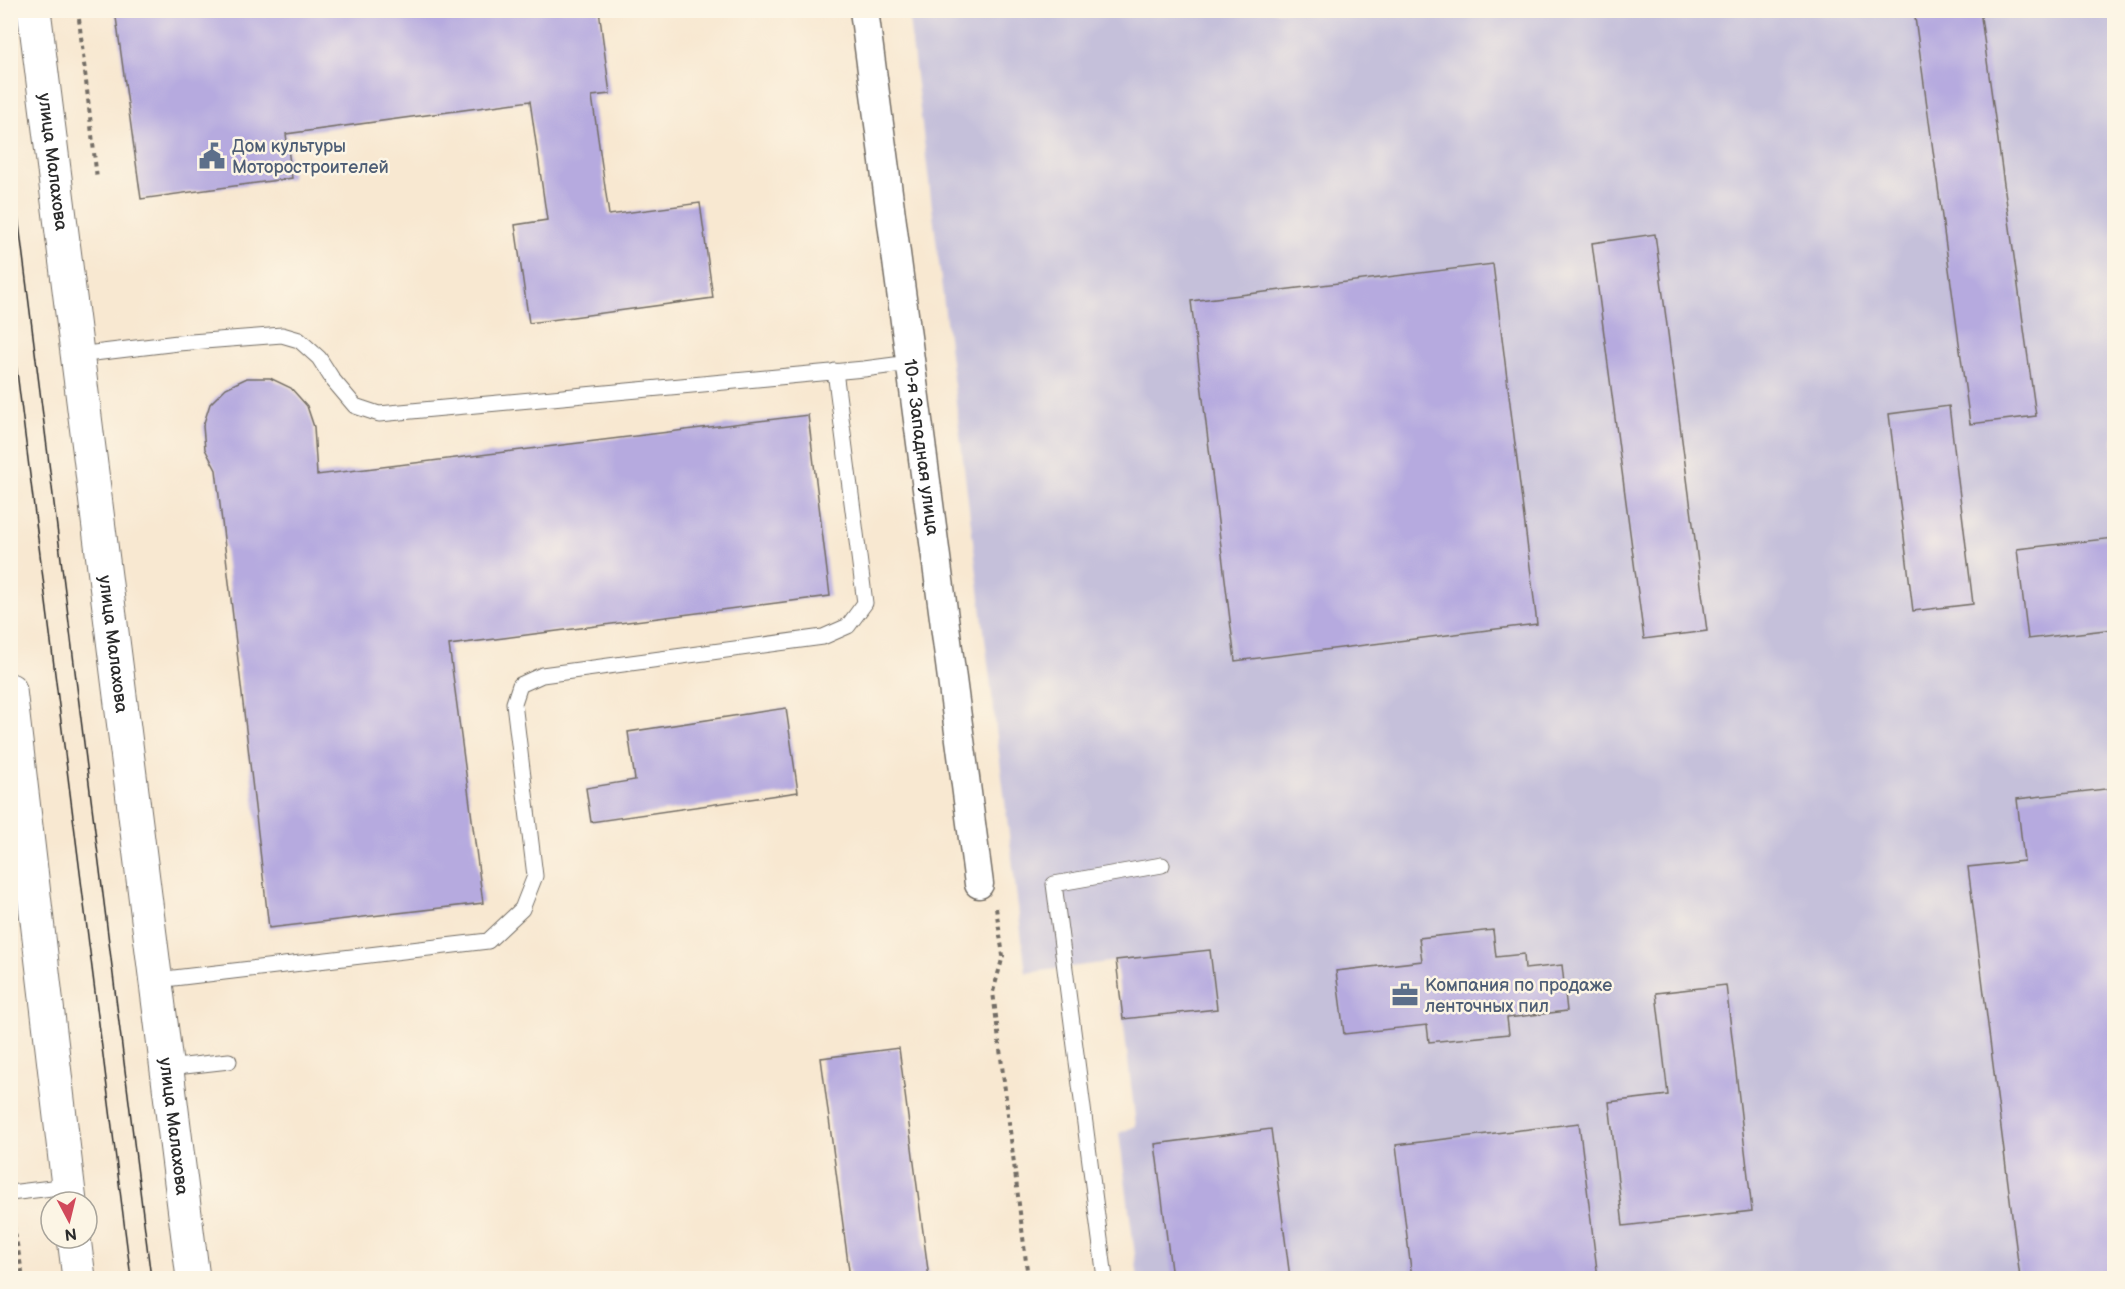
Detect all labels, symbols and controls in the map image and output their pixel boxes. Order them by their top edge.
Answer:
street label: улица Малахова [34,92,72,232]
place label: Дом культуры Моторостроителей [232,136,389,178]
public building icon: Дом культуры Моторостроителей [197,141,227,171]
street label: 10-я Западная улица [900,358,944,537]
street label: улица Малахова [94,574,133,715]
place label: Компания по продаже ленточных пил [1425,975,1612,1017]
office icon: Компания по продаже ленточных пил [1390,980,1420,1010]
street label: улица Малахова [155,1056,193,1197]
north arrow [39,1190,99,1250]
text: N [64,1223,78,1244]

